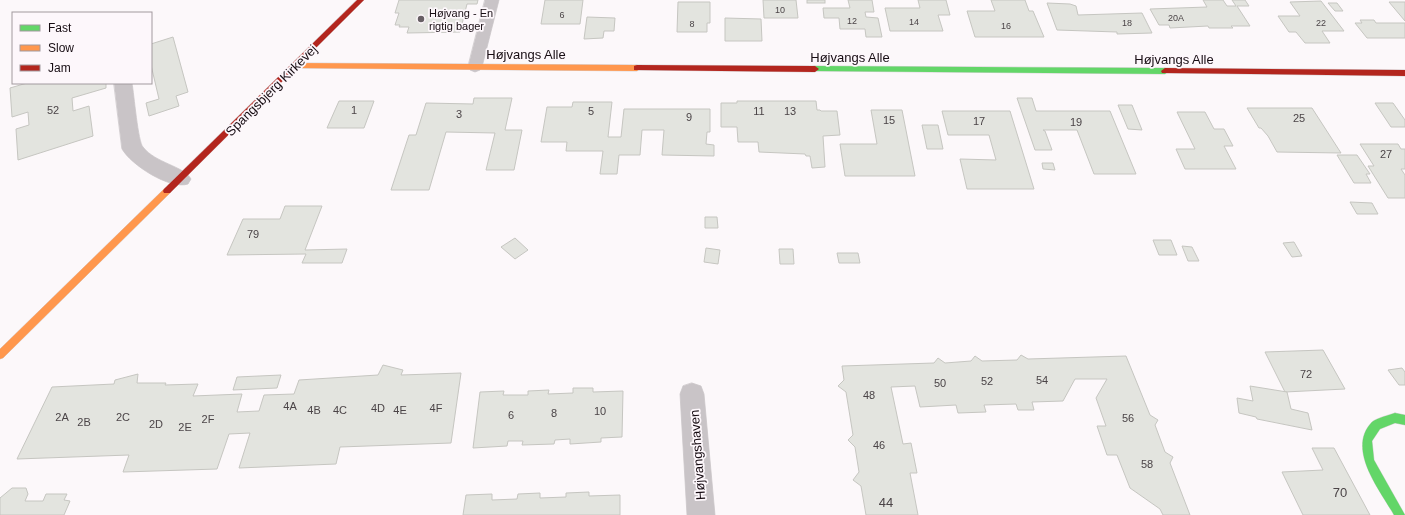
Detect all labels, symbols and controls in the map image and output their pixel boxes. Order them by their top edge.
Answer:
house number: 10 [775,5,785,15]
place label: Højvang - En rigtig bager [429,7,493,32]
house number: 6 [559,10,565,20]
legend [12,12,152,84]
house number: 20A [1168,13,1184,23]
marker: Højvang - En rigtig bager [416,14,426,24]
house number: 12 [847,16,857,26]
house number: 14 [909,17,919,27]
house number: 18 [1122,18,1132,28]
house number: 22 [1316,18,1326,28]
house number: 8 [689,19,695,29]
text: Fast [48,21,72,35]
house number: 16 [1001,21,1011,31]
text: Slow [48,41,74,55]
street label: Spangsbjerg Kirkevej [223,42,320,139]
street label: Højvangs Alle [486,47,566,62]
street label: Højvangs Alle [810,50,890,65]
street label: Højvangs Alle [1134,52,1214,67]
text: Jam [48,61,71,75]
house number: 52 [47,104,59,116]
house number: 1 [351,104,357,116]
house number: 5 [588,105,594,117]
house number: 11 [753,105,765,117]
house number: 13 [784,105,796,117]
house number: 3 [456,108,462,120]
house number: 9 [686,111,692,123]
house number: 25 [1293,112,1305,124]
house number: 15 [883,114,895,126]
house number: 17 [973,115,985,127]
house number: 19 [1070,116,1082,128]
house number: 27 [1380,148,1392,160]
house number: 79 [247,228,259,240]
house number: 72 [1300,368,1312,380]
house number: 54 [1036,374,1048,386]
house number: 52 [981,375,993,387]
house number: 50 [934,377,946,389]
house number: 48 [863,389,875,401]
house number: 4A [283,400,297,412]
house number: 4D [371,402,385,414]
house number: 4F [430,402,443,414]
house number: 4B [307,404,321,416]
house number: 4C [333,404,347,416]
house number: 4E [393,404,407,416]
house number: 10 [594,405,606,417]
house number: 8 [551,407,557,419]
house number: 6 [508,409,514,421]
street label: Højvangshaven [687,409,708,501]
house number: 2A [55,411,69,423]
house number: 2C [116,411,130,423]
house number: 56 [1122,412,1134,424]
house number: 2F [202,413,215,425]
house number: 2B [77,416,91,428]
house number: 2D [149,418,163,430]
house number: 2E [178,421,192,433]
house number: 46 [873,439,885,451]
house number: 58 [1141,458,1153,470]
house number: 70 [1333,485,1347,500]
house number: 44 [879,495,893,510]

